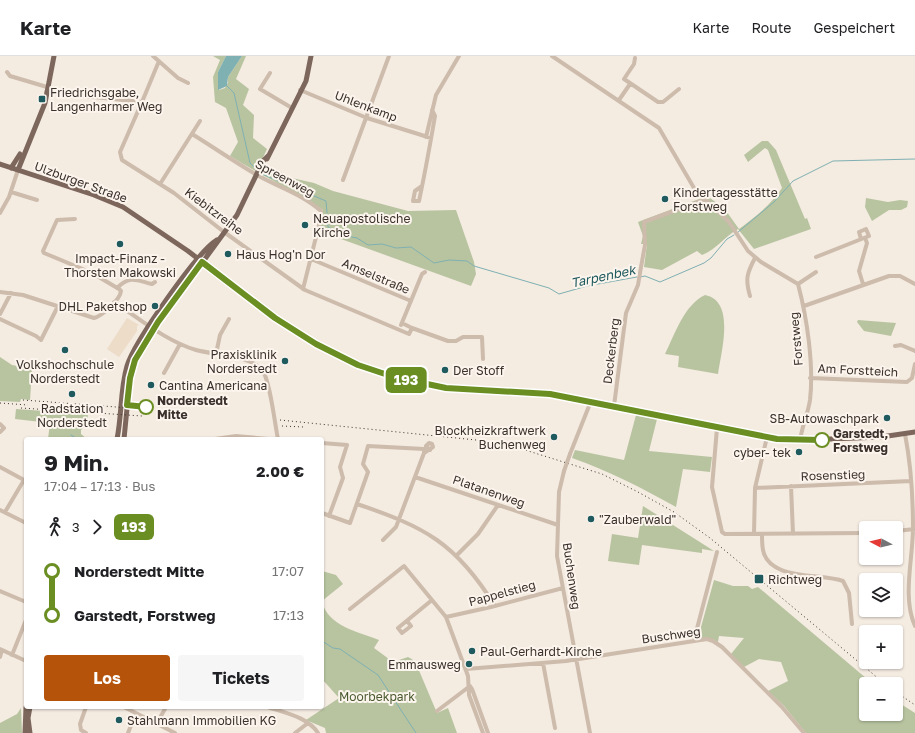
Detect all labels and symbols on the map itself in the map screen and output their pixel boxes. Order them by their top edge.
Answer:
place label: Friedrichsgabe, Langenharmer Weg [50,85,162,114]
street label: Uhlenkamp [333,87,399,125]
marker: Friedrichsgabe, Langenharmer Weg [37,94,47,104]
street label: Spreenweg [253,156,317,200]
street label: Ulzburger Straße [33,158,129,206]
street label: Kiebitzreihe [182,184,246,238]
place label: Kindertagesstätte Forstweg [673,185,778,214]
marker: Kindertagesstätte Forstweg [660,194,670,204]
place label: Neuapostolische Kirche [313,211,410,240]
marker: Neuapostolische Kirche [300,220,310,230]
marker: Impact-Finanz - Thorsten Makowski [115,239,125,249]
place label: Haus Hog'n Dor [236,247,326,262]
marker: Haus Hog'n Dor [223,249,233,259]
place label: Impact-Finanz - Thorsten Makowski [64,251,176,280]
street label: Amselstraße [340,255,412,297]
water label: Tarpenbek [569,261,638,291]
place label: DHL Paketshop [58,299,147,314]
marker: DHL Paketshop [150,301,160,311]
street label: Forstweg [786,311,806,367]
street label: Deckerberg [600,317,622,385]
marker: Volkshochschule Norderstedt [60,345,70,355]
place label: Praxisklinik Norderstedt [207,347,277,376]
marker: Praxisklinik Norderstedt [280,356,290,366]
place label: Volkshochschule Norderstedt [16,357,114,386]
street label: Am Forstteich [817,360,899,380]
place label: Der Stoff [453,363,505,378]
marker: Der Stoff [440,365,450,375]
line badge: 193 [383,367,429,393]
place label: Cantina Americana [159,378,267,393]
marker: Cantina Americana [146,380,156,390]
marker: Radstation Norderstedt [67,389,77,399]
place label: Norderstedt Mitte [157,393,228,422]
marker: Norderstedt Mitte [138,399,154,415]
place label: Radstation Norderstedt [37,401,107,430]
place label: SB-Autowaschpark [770,411,879,426]
marker: SB-Autowaschpark [882,413,892,423]
place label: Blockheizkraftwerk Buchenweg [434,423,546,452]
place label: Garstedt, Forstweg [833,426,888,455]
marker: Blockheizkraftwerk Buchenweg [549,432,559,442]
marker: Garstedt, Forstweg [814,432,830,448]
place label: cyber- tek [734,445,791,460]
marker: cyber- tek [794,447,804,457]
street label: Rosenstieg [800,466,866,484]
street label: Platanenweg [451,472,527,510]
place label: "Zauberwald" [599,512,676,527]
marker: "Zauberwald" [586,514,596,524]
north arrow [859,521,903,565]
street label: Buchenweg [560,542,584,610]
place label: Richtweg [768,572,822,587]
marker: Richtweg [753,573,765,585]
street label: Pappelstieg [467,577,537,609]
street label: Buschweg [641,623,701,647]
place label: Paul-Gerhardt-Kirche [480,644,602,659]
marker: Paul-Gerhardt-Kirche [467,646,477,656]
place label: Emmausweg [388,657,461,672]
marker: Emmausweg [464,659,474,669]
park label: Moorbekpark [339,689,415,704]
place label: Stahlmann Immobilien KG [127,713,276,728]
marker: Stahlmann Immobilien KG [114,715,124,725]

